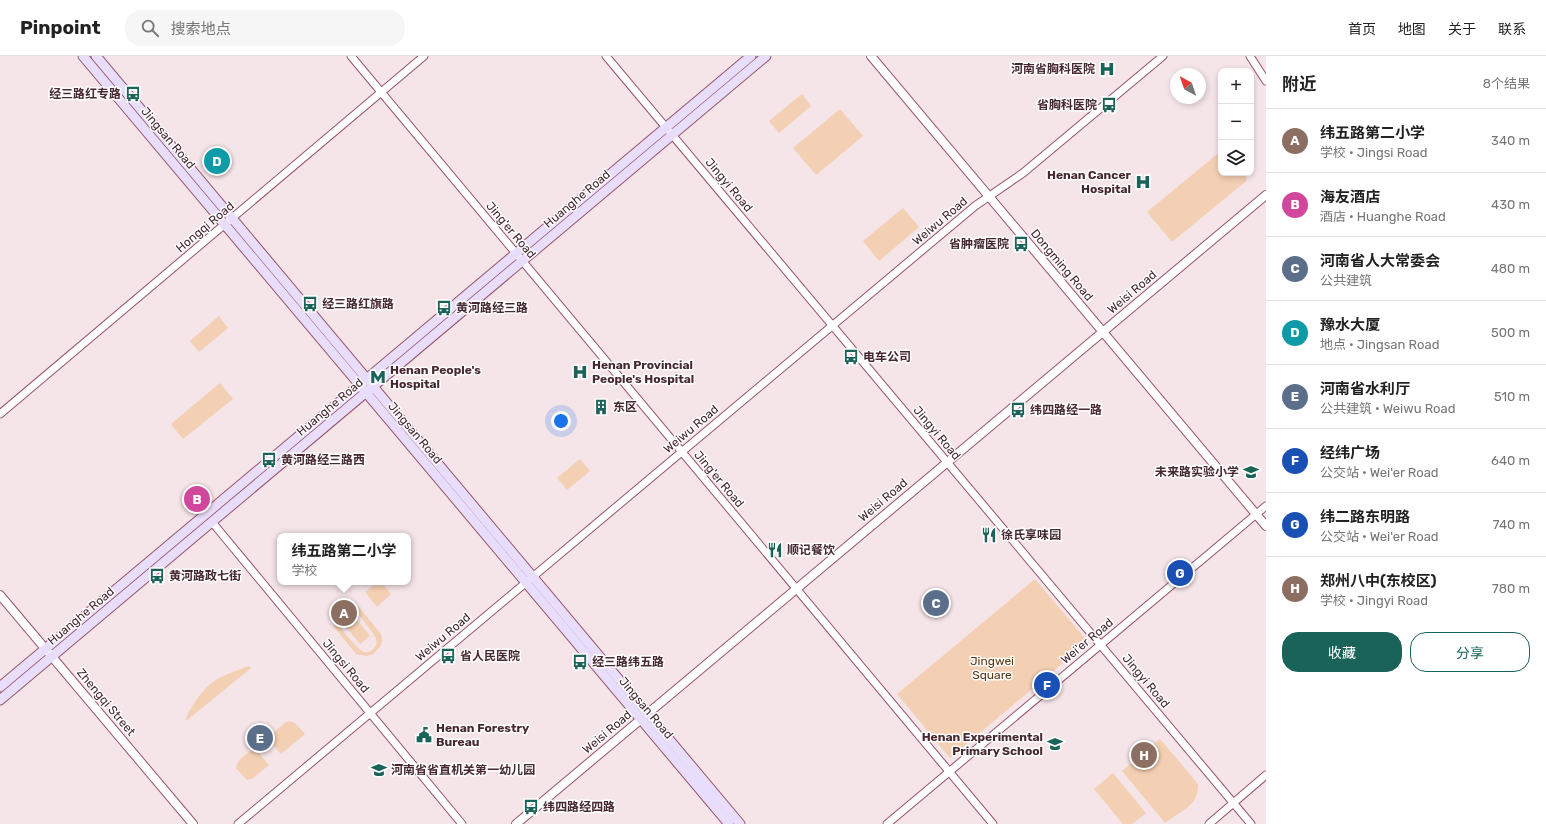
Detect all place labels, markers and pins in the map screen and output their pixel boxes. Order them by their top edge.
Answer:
hospital icon: 河南省胸科医院 [1098,60,1116,78]
place label: 河南省胸科医院 [1011,62,1095,76]
bus stop icon: 经三路红专路 [124,85,142,103]
place label: 经三路红专路 [49,87,121,101]
bus stop icon: 省胸科医院 [1100,96,1118,114]
place label: 省胸科医院 [1037,98,1097,112]
pin: D [204,146,230,176]
place label: Henan Cancer Hospital [1047,168,1132,196]
hospital icon: Henan Cancer Hospital [1134,173,1152,191]
bus stop icon: 省肿瘤医院 [1012,235,1030,253]
place label: 省肿瘤医院 [949,237,1009,251]
bus stop icon: 经三路红旗路 [301,295,319,313]
place label: 经三路红旗路 [322,297,394,311]
bus stop icon: 黄河路经三路 [435,299,453,317]
place label: 黄河路经三路 [456,301,528,315]
bus stop icon: 电车公司 [842,348,860,366]
place label: 电车公司 [863,350,911,364]
place label: Henan Provincial People's Hospital [592,358,694,386]
place label: Henan People's Hospital [390,363,481,391]
hospital icon: Henan Provincial People's Hospital [571,363,589,381]
metro station icon: Henan People's Hospital [369,368,387,386]
building icon: 东区 [592,398,610,416]
place label: 东区 [613,400,637,414]
bus stop icon: 纬四路经一路 [1009,401,1027,419]
place label: 纬四路经一路 [1030,403,1102,417]
bus stop icon: 黄河路经三路西 [260,451,278,469]
place label: 黄河路经三路西 [281,453,365,467]
school or university icon: 未来路实验小学 [1242,463,1260,481]
place label: 未来路实验小学 [1155,465,1239,479]
pin: B [184,484,210,514]
restaurant icon: 徐氏享味园 [980,526,998,544]
place label: 徐氏享味园 [1001,528,1061,542]
restaurant icon: 顺记餐饮 [766,541,784,559]
place label: 顺记餐饮 [787,543,835,557]
pin: G [1167,558,1193,588]
bus stop icon: 黄河路政七街 [148,567,166,585]
place label: 黄河路政七街 [169,569,241,583]
pin: C [923,588,949,618]
pin: A [331,598,357,628]
bus stop icon: 省人民医院 [439,647,457,665]
place label: 省人民医院 [460,649,520,663]
bus stop icon: 经三路纬五路 [571,653,589,671]
place label: 经三路纬五路 [592,655,664,669]
pin: F [1034,670,1060,700]
place label: Henan Forestry Bureau [436,721,529,749]
pin: E [247,723,273,753]
public building icon: Henan Forestry Bureau [415,726,433,744]
place label: Henan Experimental Primary School [922,730,1043,758]
school or university icon: Henan Experimental Primary School [1046,735,1064,753]
pin: H [1131,740,1157,770]
school or university icon: 河南省省直机关第一幼儿园 [370,761,388,779]
place label: 河南省省直机关第一幼儿园 [391,763,535,777]
bus stop icon: 纬四路经四路 [522,798,540,816]
place label: 纬四路经四路 [543,800,615,814]

